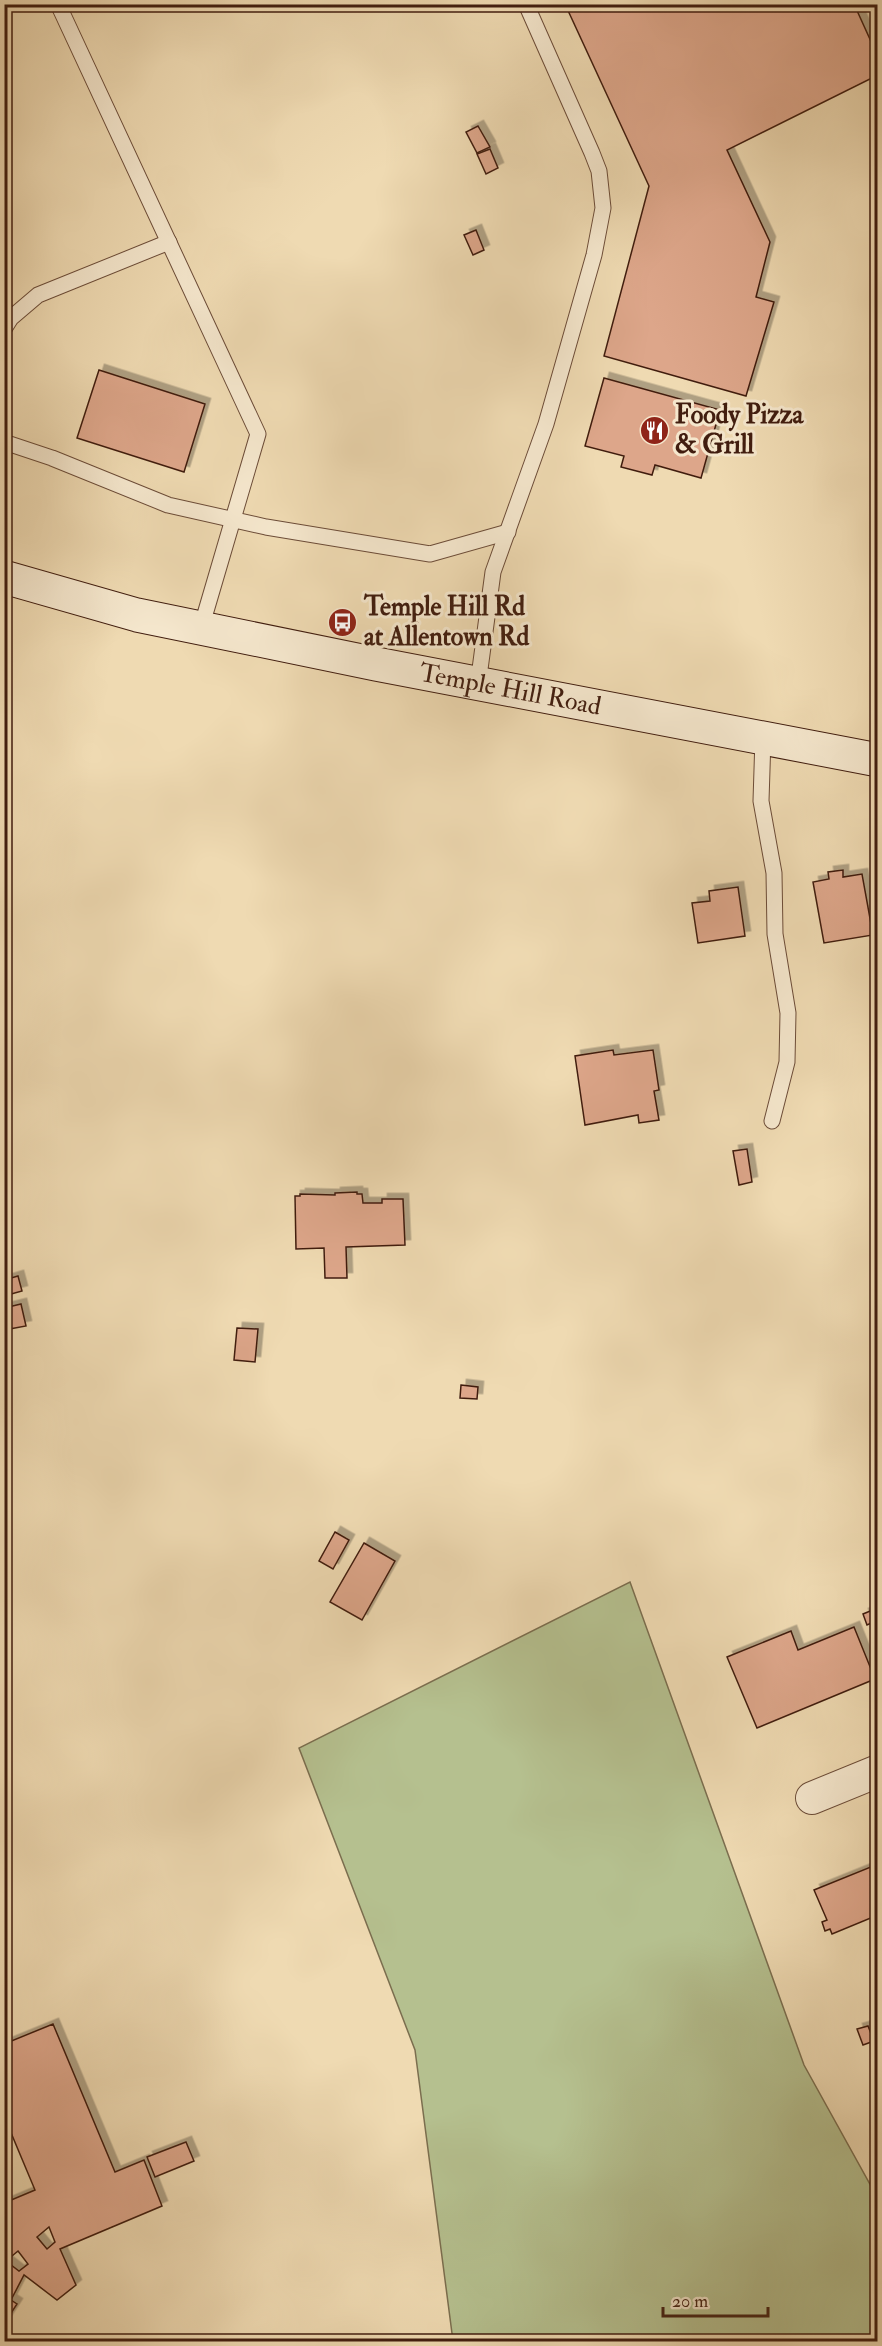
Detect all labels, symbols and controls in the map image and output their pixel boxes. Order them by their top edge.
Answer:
place label: Foody Pizza & Grill [675,399,805,461]
restaurant icon: Foody Pizza & Grill [638,414,670,446]
place label: Temple Hill Rd at Allentown Rd [363,591,529,653]
bus stop icon: Temple Hill Rd at Allentown Rd [327,606,359,638]
street label: Temple Hill Road [417,657,604,723]
scale bar [663,2280,768,2318]
text: 20 m [672,2290,708,2313]

